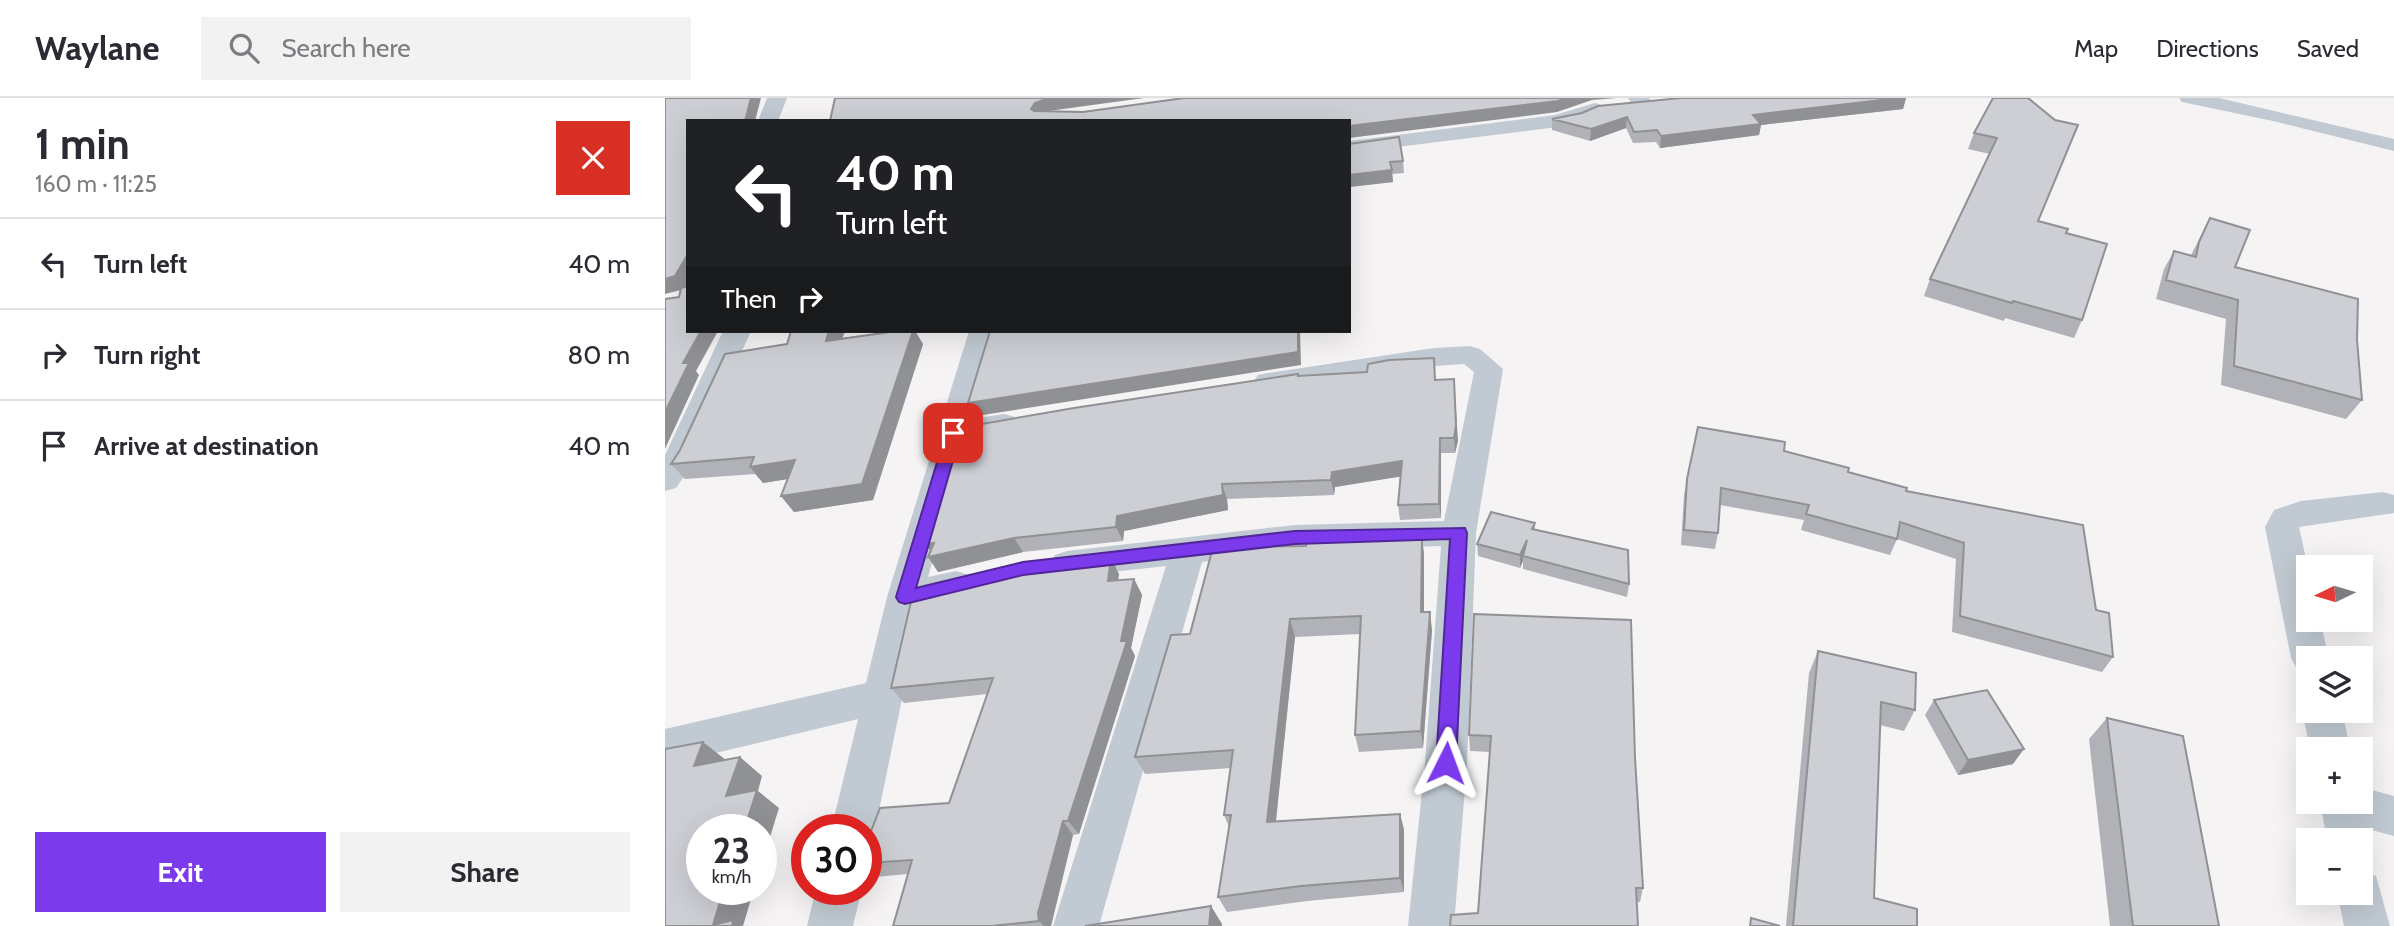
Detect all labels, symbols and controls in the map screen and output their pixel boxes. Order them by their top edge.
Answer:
search box [201,17,691,80]
text: Waylane [35,28,159,68]
icon: search [225,29,263,67]
text: Search here [281,32,411,64]
text: Map [2074,34,2118,63]
text: Directions [2156,34,2259,63]
text: Saved [2297,34,2359,63]
text: 1 min [35,118,130,170]
button: close [556,121,630,195]
text: 40 m [836,143,955,202]
icon: left [721,147,812,238]
text: 160 m · 11:25 [35,170,157,198]
text: Turn left [836,203,947,242]
icon: left [35,245,73,283]
text: Turn left [94,248,187,280]
text: 40 m [568,248,630,280]
icon: right [791,280,829,318]
text: Then [721,283,777,315]
icon: right [35,336,73,374]
text: Turn right [94,339,200,371]
text: 80 m [567,339,630,371]
pin [923,403,983,463]
icon: arrive [934,414,972,452]
icon: arrive [35,427,73,465]
text: Arrive at destination [94,430,319,462]
text: 40 m [568,430,630,462]
north arrow [2296,555,2373,632]
map controls [2296,555,2373,905]
button: layers [2296,646,2373,723]
position arrow [1409,726,1483,800]
button: + [2296,737,2373,814]
speed limit sign: 30 [791,814,882,905]
button: − [2296,828,2373,905]
text: 23 [713,829,750,872]
button: Exit [35,832,326,912]
button: Share [340,832,630,912]
text: km/h [712,866,751,888]

